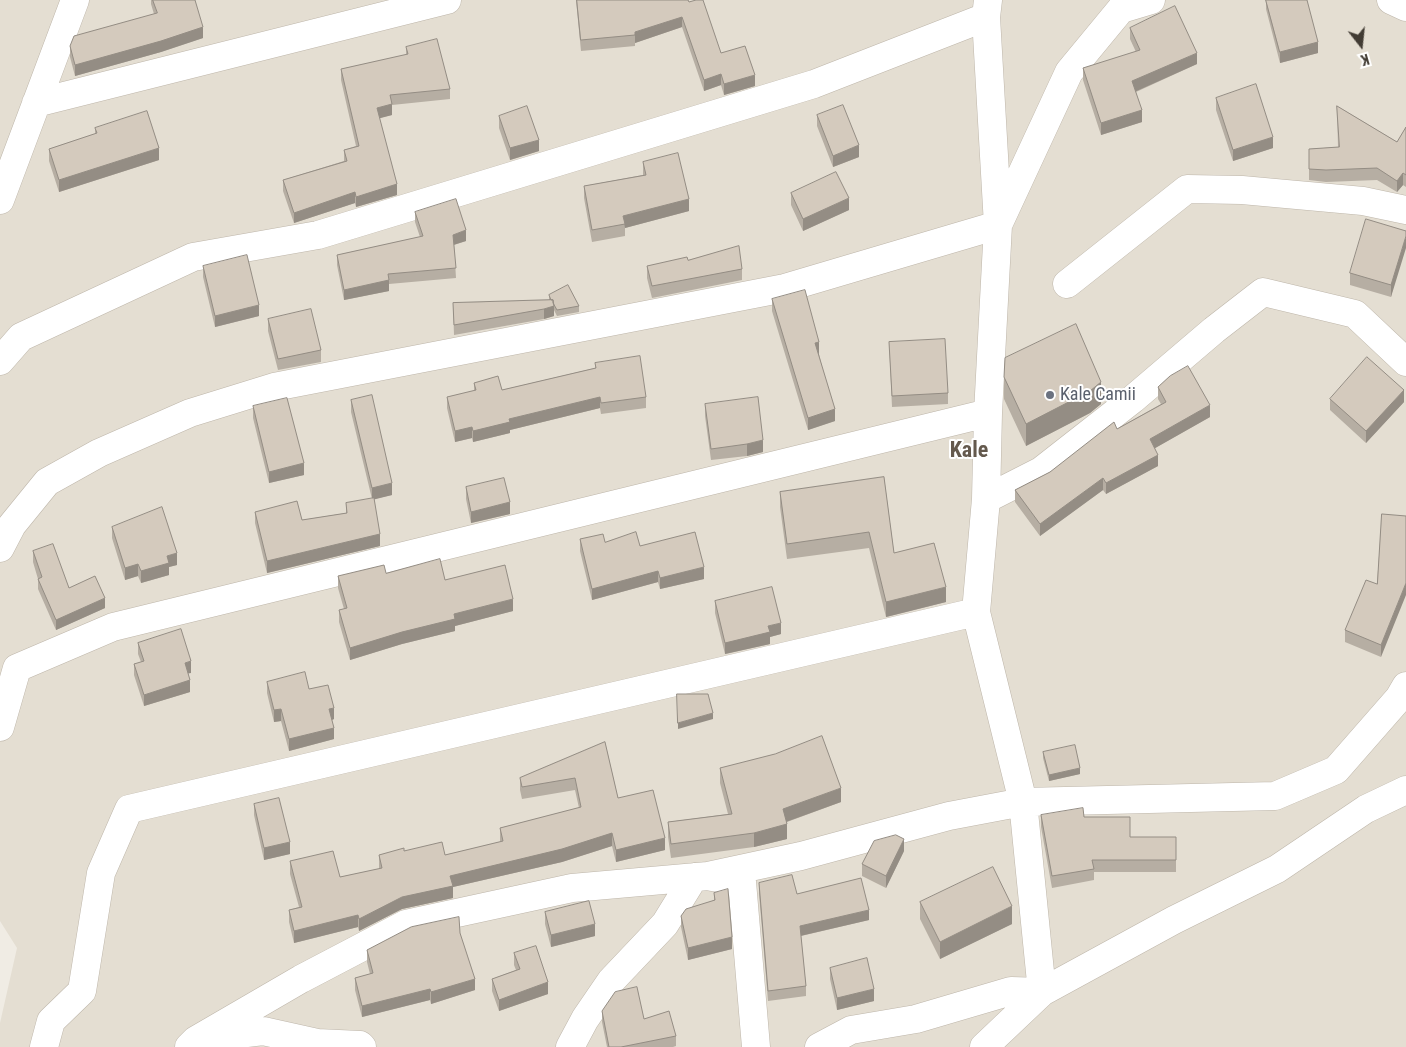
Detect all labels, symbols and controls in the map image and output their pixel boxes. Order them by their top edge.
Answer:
north arrow [1336,20,1386,70]
text: K [1359,51,1371,68]
place label: Kale Camii [1060,384,1136,406]
marker: Kale Camii [1044,389,1056,401]
district label: Kale [950,438,988,464]

